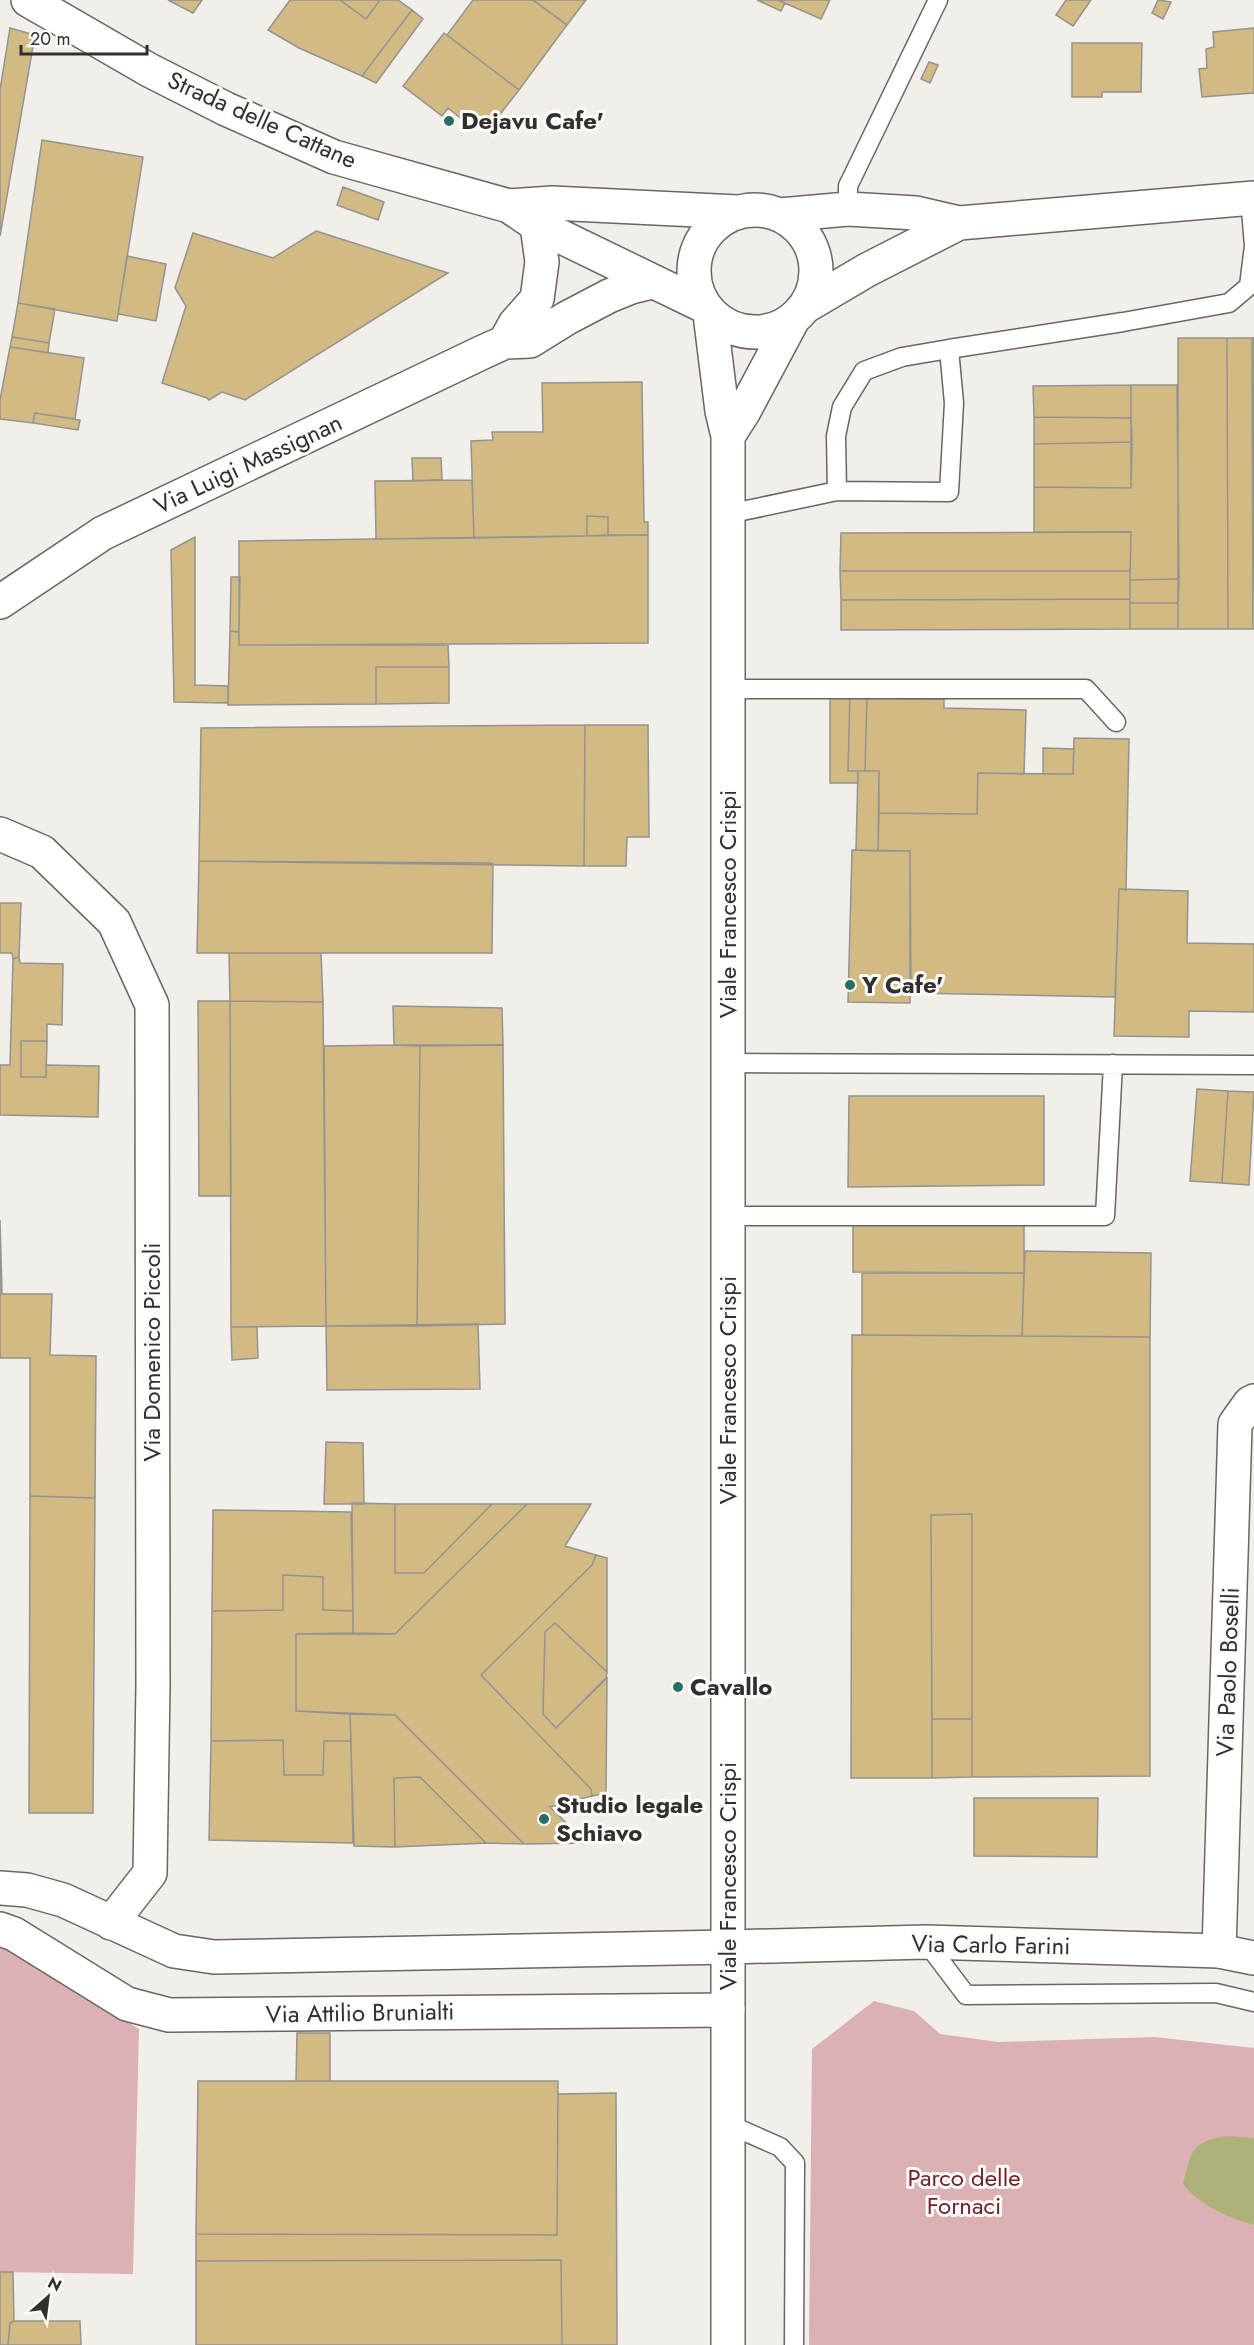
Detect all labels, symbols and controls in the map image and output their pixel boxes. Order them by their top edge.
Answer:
scale bar [21,18,147,56]
text: 20 m [30,26,70,52]
street label: Strada delle Cattane [162,62,362,177]
place label: Dejavu Cafe' [461,103,604,138]
marker: Dejavu Cafe' [442,114,456,128]
street label: Via Luigi Massignan [148,405,348,523]
street label: Viale Francesco Crispi [710,790,745,1018]
place label: Y Cafe' [861,967,943,1002]
marker: Y Cafe' [843,978,857,992]
street label: Via Domenico Piccoli [134,1242,169,1462]
street label: Viale Francesco Crispi [710,1276,745,1504]
street label: Via Paolo Boselli [1207,1587,1248,1757]
place label: Cavallo [690,1669,772,1704]
marker: Cavallo [671,1680,685,1694]
street label: Viale Francesco Crispi [710,1762,745,1990]
place label: Studio legale Schiavo [556,1787,703,1850]
marker: Studio legale Schiavo [537,1812,551,1826]
street label: Via Carlo Farini [911,1926,1071,1963]
street label: Via Attilio Brunialti [265,1993,455,2032]
park label: Parco delle Fornaci [907,2160,1021,2223]
north arrow [18,2267,78,2327]
text: N [44,2271,66,2297]

